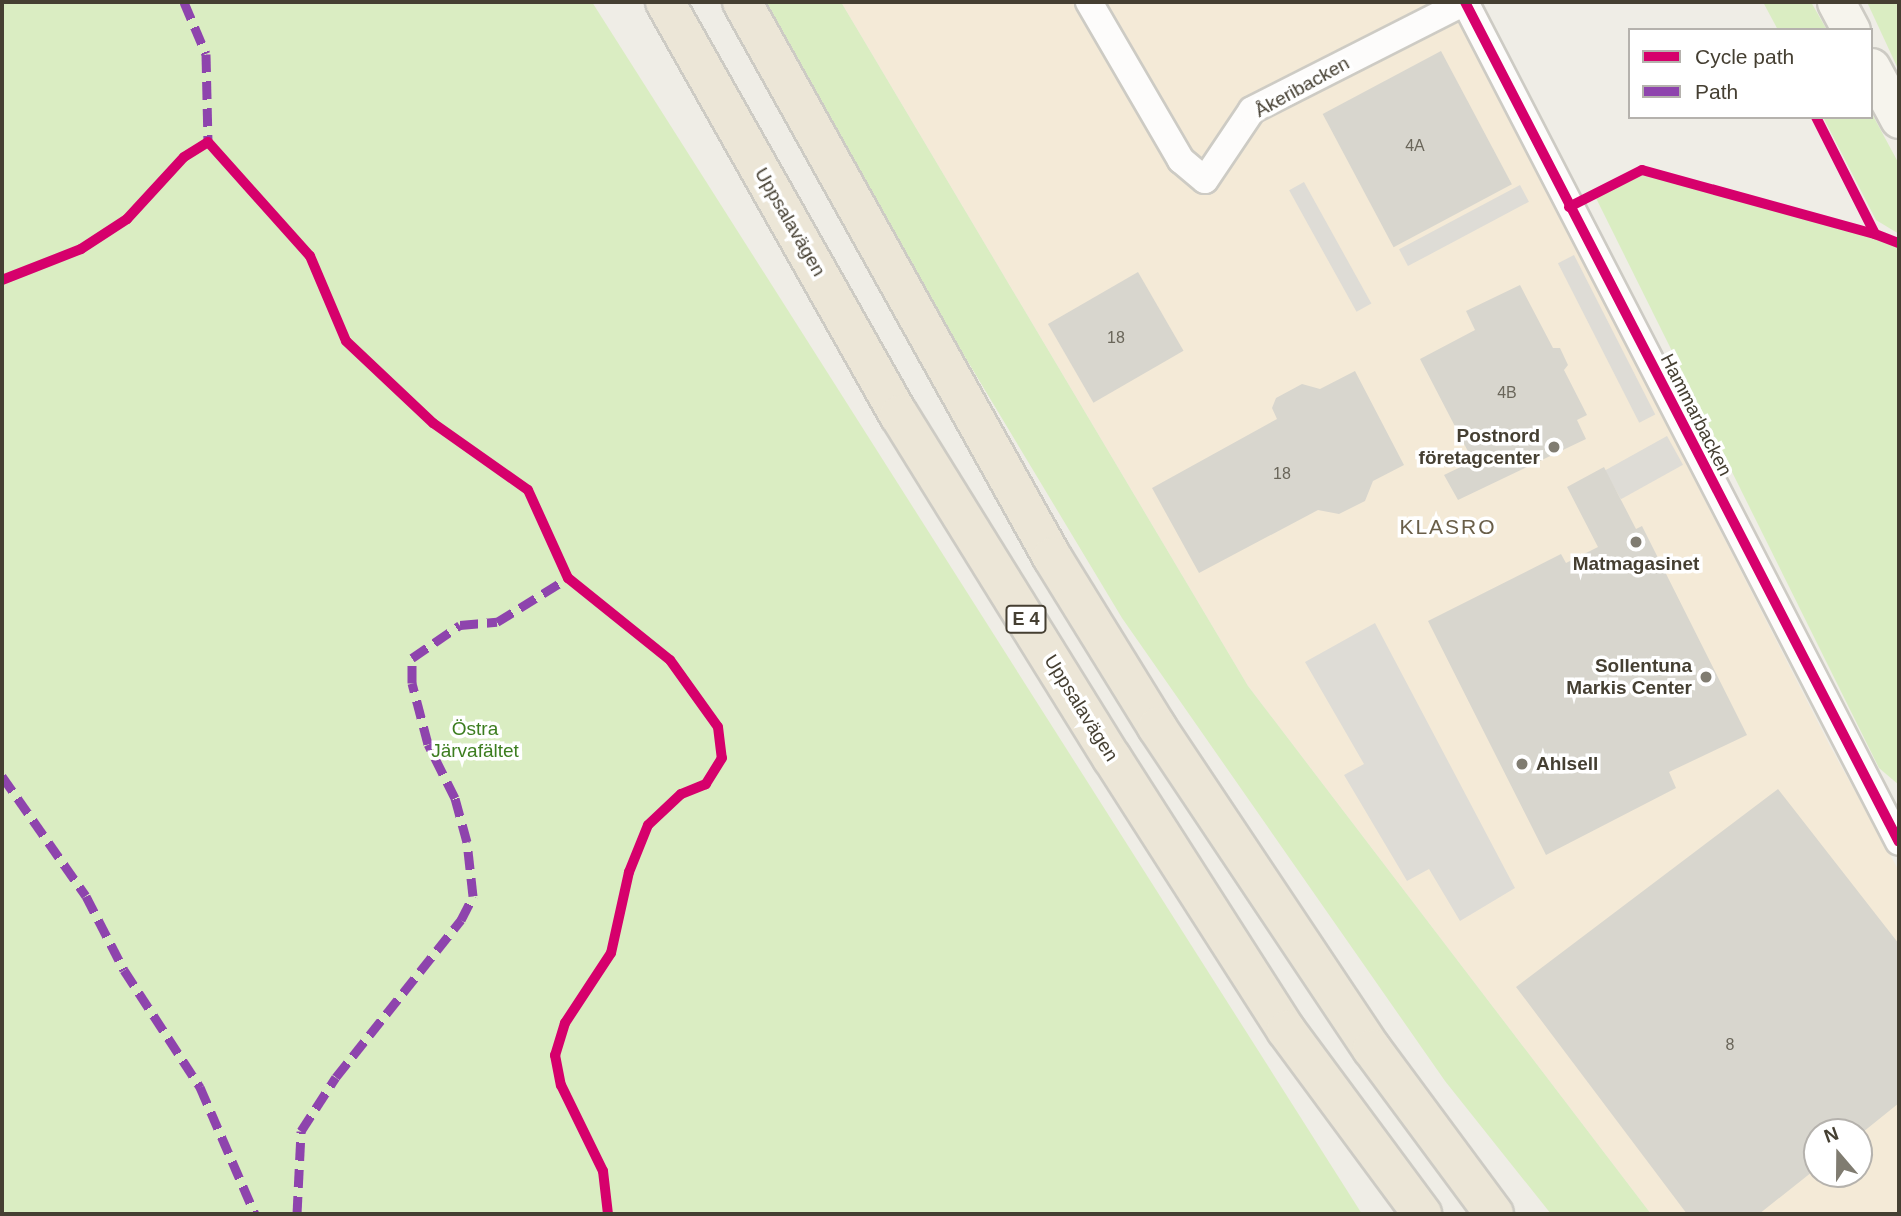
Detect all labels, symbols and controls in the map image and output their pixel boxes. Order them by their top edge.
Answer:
legend [1628,28,1873,119]
text: Cycle path [1695,45,1794,68]
street label: Åkeribacken [1251,52,1353,122]
text: Path [1695,80,1738,103]
house number: 4A [1405,136,1425,156]
street label: Uppsalavägen [750,164,830,280]
house number: 18 [1107,328,1125,348]
street label: Hammarbacken [1655,350,1737,480]
house number: 4B [1497,383,1517,403]
place label: Postnord företagcenter [1419,425,1540,469]
marker: Postnord företagcenter [1546,439,1562,455]
house number: 18 [1273,464,1291,484]
district label: KLASRO [1400,514,1496,540]
marker: Matmagasinet [1628,534,1644,550]
place label: Matmagasinet [1573,553,1699,575]
road number: E 4 [1005,604,1047,634]
street label: Uppsalavägen [1039,650,1123,766]
place label: Sollentuna Markis Center [1566,655,1692,699]
marker: Sollentuna Markis Center [1698,669,1714,685]
park label: Östra Järvafältet [431,718,519,762]
place label: Ahlsell [1536,753,1598,775]
marker: Ahlsell [1514,756,1530,772]
house number: 8 [1726,1035,1734,1055]
north arrow [1803,1118,1873,1188]
text: N [1821,1122,1841,1147]

